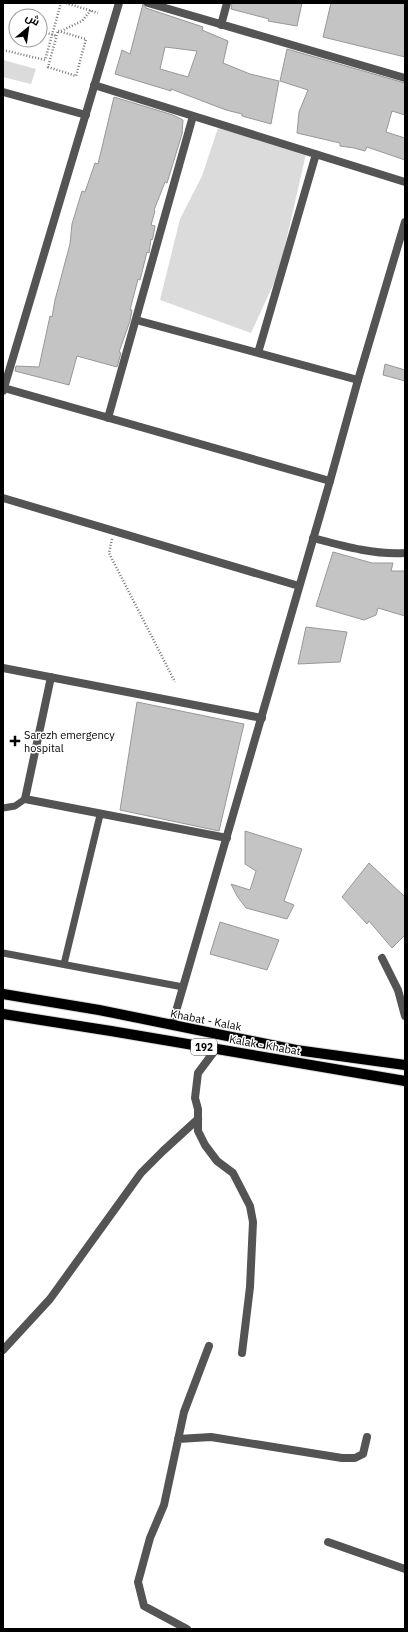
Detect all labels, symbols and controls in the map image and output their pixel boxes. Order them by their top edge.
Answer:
north arrow [8,8,48,48]
text: ش [23,10,42,29]
place label: Sarezh emergency hospital [24,728,115,755]
marker: Sarezh emergency hospital [9,735,21,747]
street label: Khabat - Kalak [169,1006,243,1034]
street label: Kalak - Khabat [228,1032,302,1058]
road number: 192 [191,1039,217,1055]

